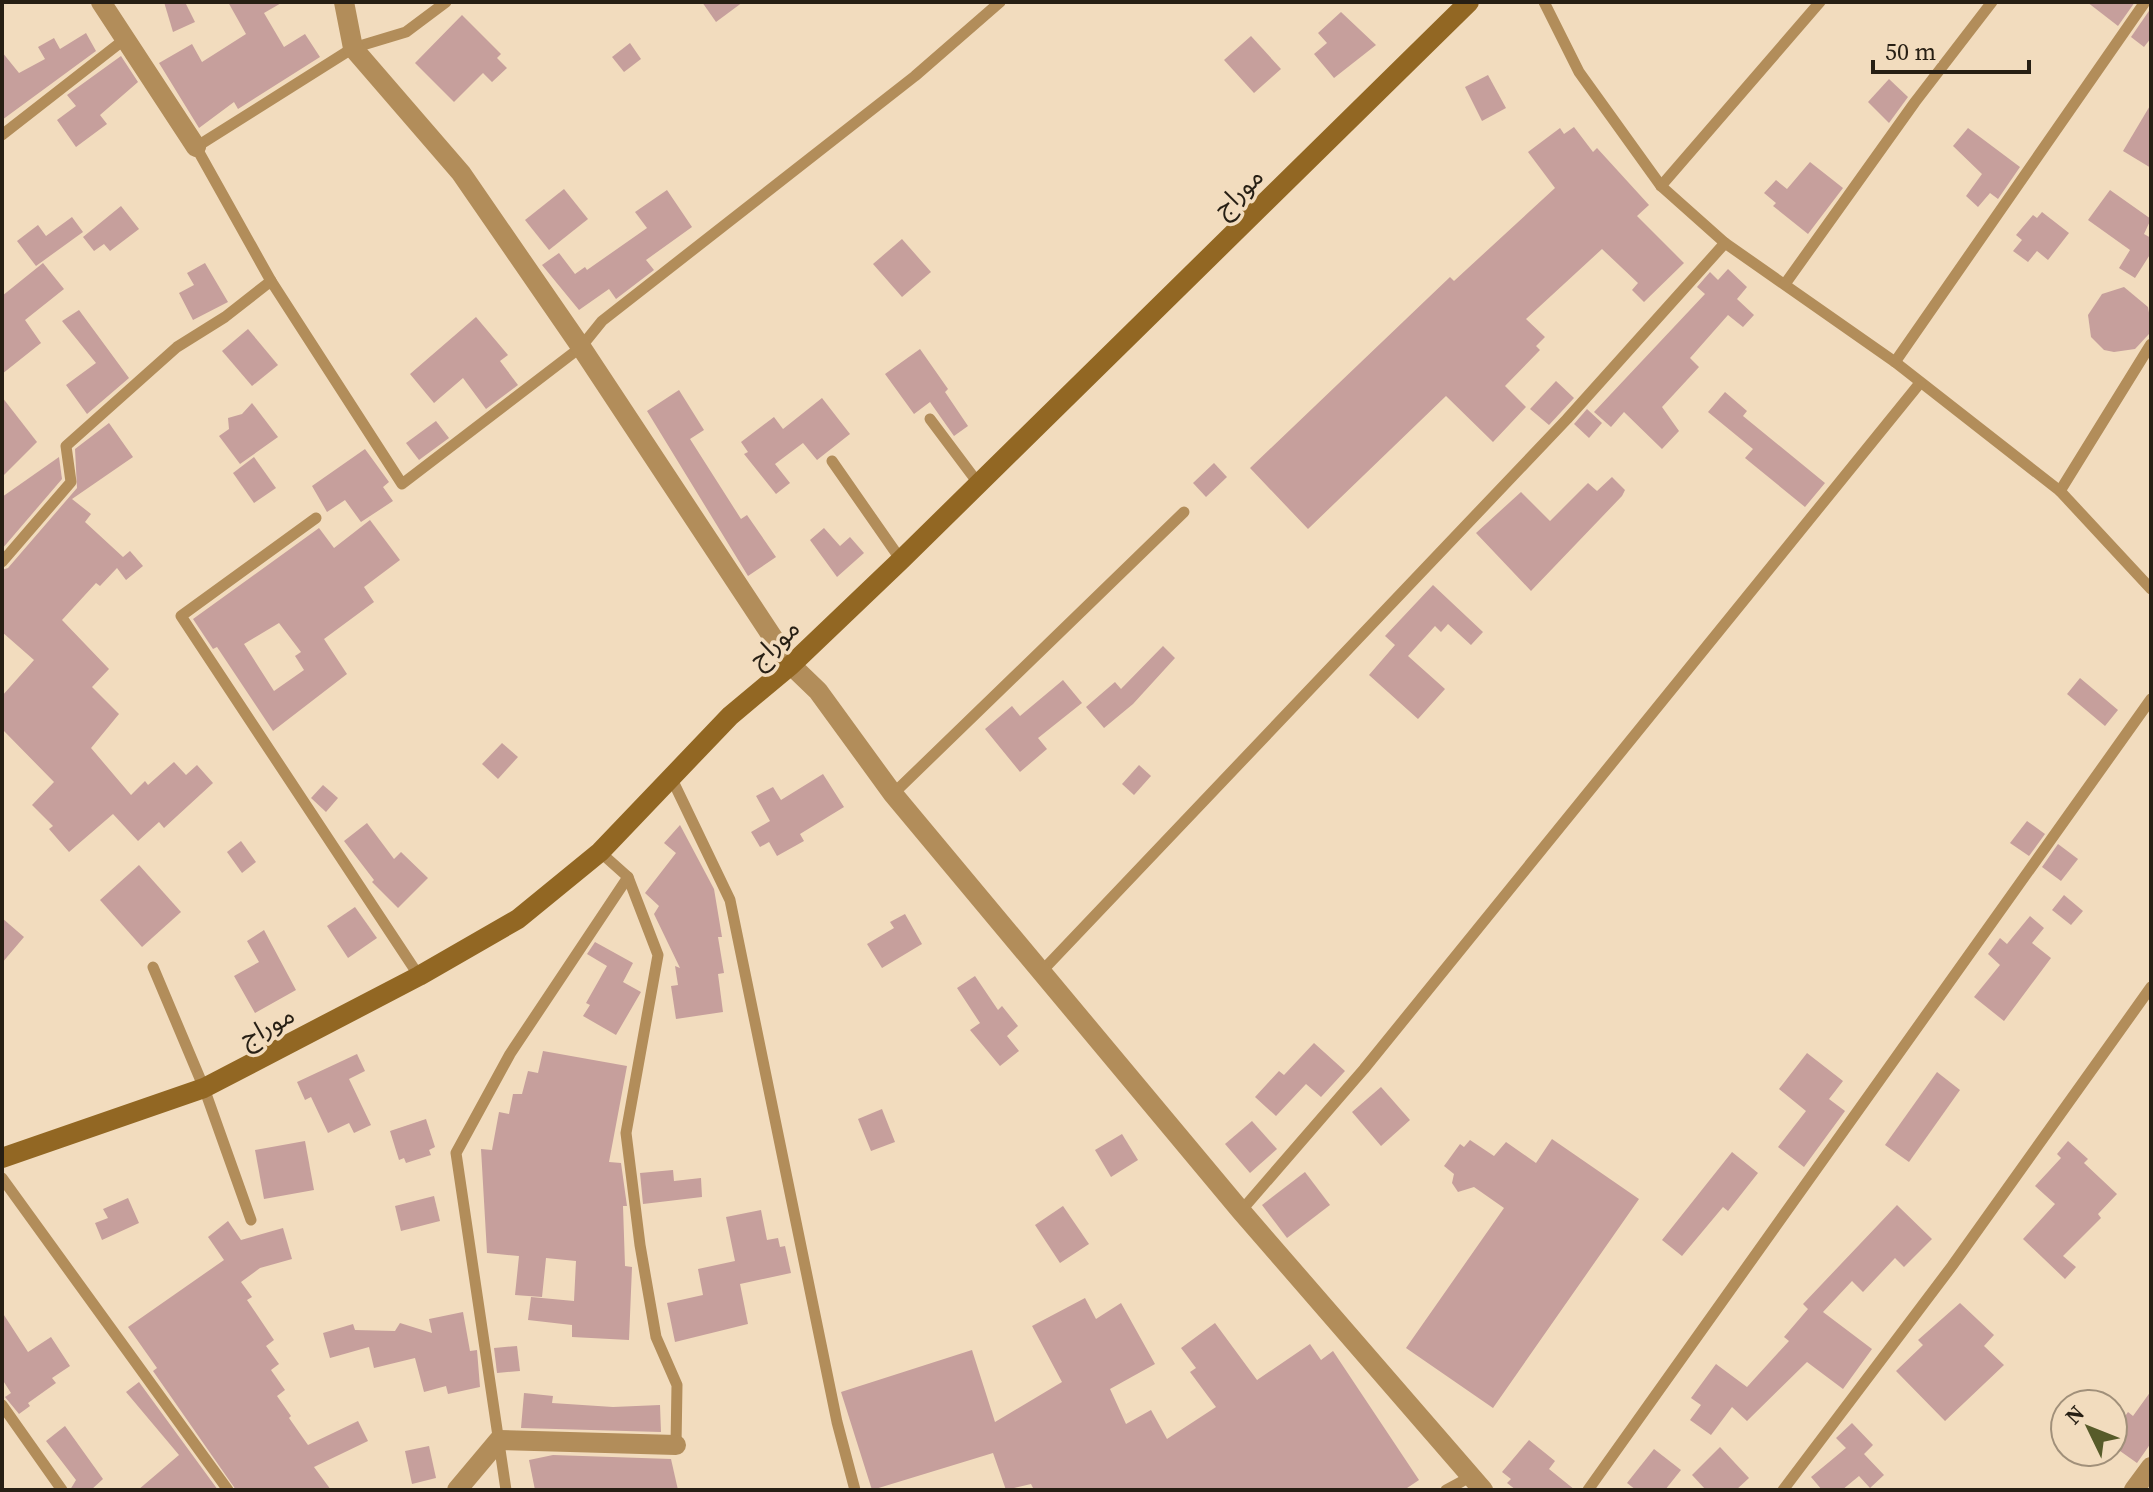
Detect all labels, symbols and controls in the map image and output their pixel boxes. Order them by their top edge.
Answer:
scale bar [1873,24,2029,74]
text: 50 m [1885,35,1936,68]
street label: موراج [1205,159,1272,226]
street label: موراج [741,610,808,676]
street label: موراج [233,997,301,1056]
north arrow [2049,1388,2129,1468]
text: N [2058,1398,2091,1430]

